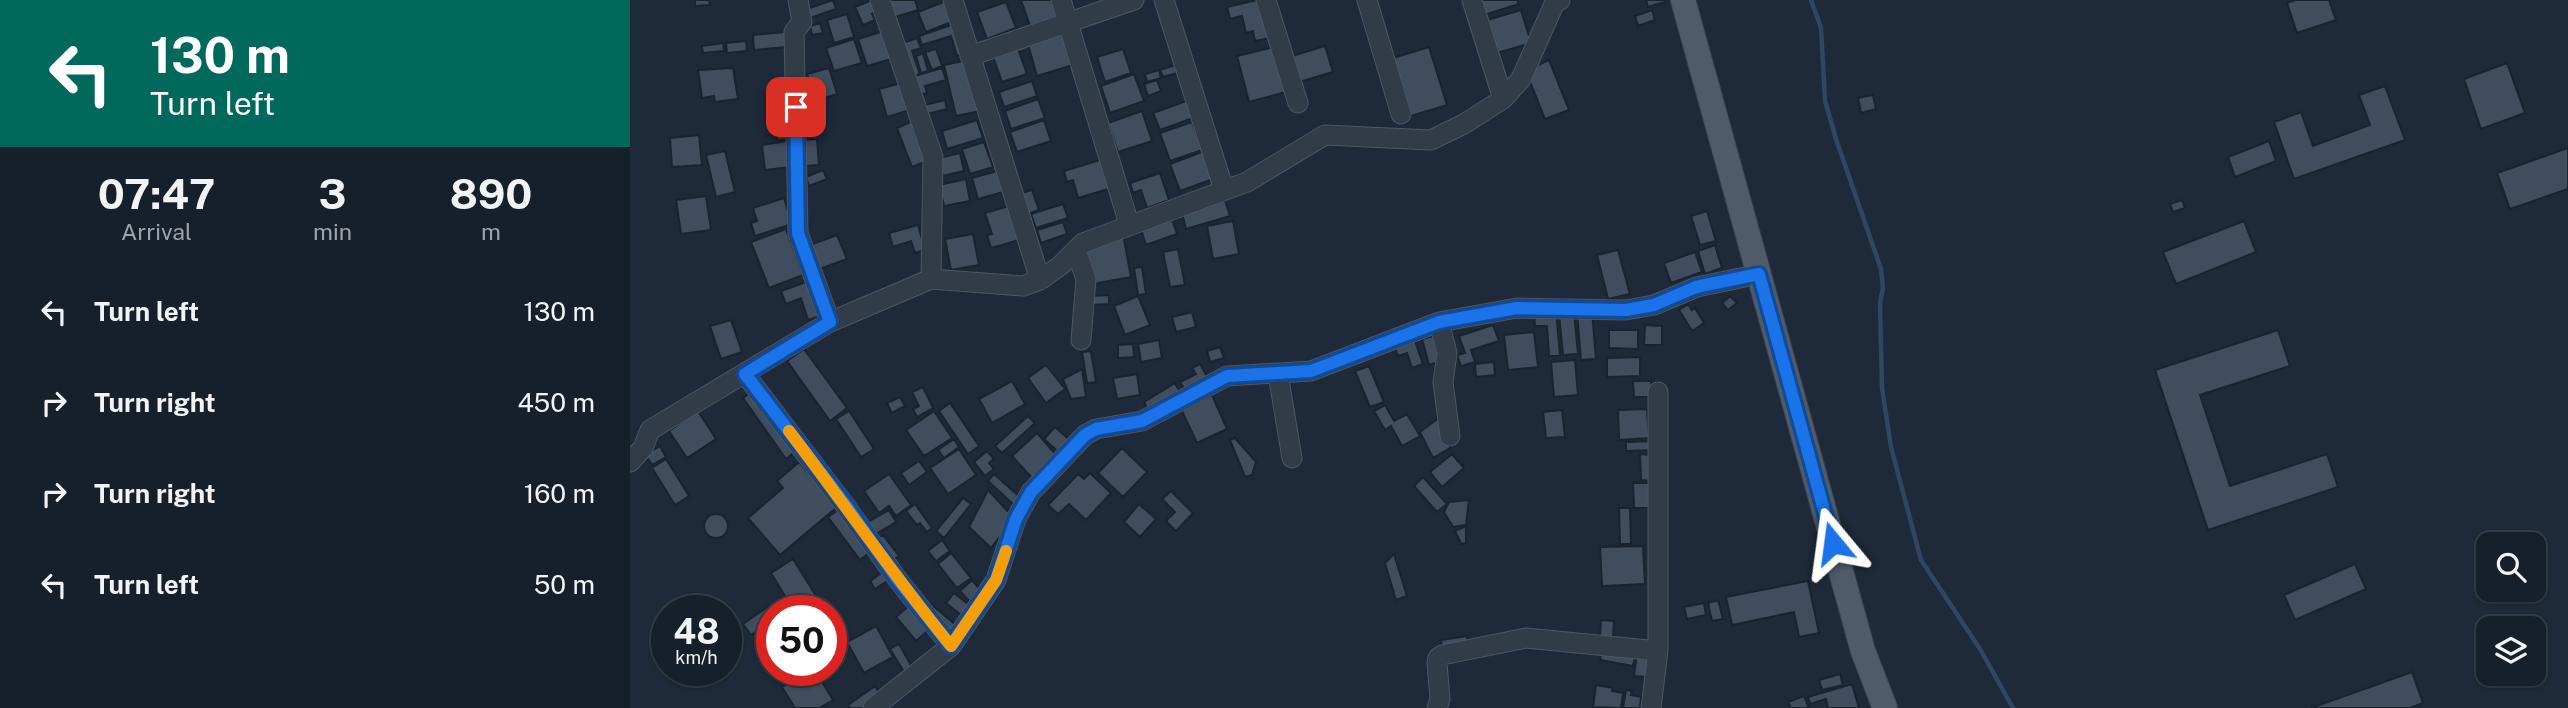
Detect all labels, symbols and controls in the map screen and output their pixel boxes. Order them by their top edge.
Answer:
text: 130 m [150,26,290,84]
icon: left [35,28,126,119]
pin [766,77,826,137]
text: Turn left [150,85,275,122]
icon: arrive [777,88,815,126]
text: 07:47 [98,169,215,218]
text: 3 [319,169,346,218]
text: 890 [450,169,532,218]
text: Arrival [121,218,192,245]
text: min [313,218,352,245]
text: m [481,218,501,245]
icon: left [35,293,73,331]
text: Turn left [94,296,199,327]
text: 130 m [523,296,595,327]
icon: right [35,384,73,422]
text: Turn right [94,387,216,418]
text: 450 m [518,387,595,418]
icon: right [35,475,73,513]
text: Turn right [94,478,216,509]
text: 160 m [524,478,595,509]
position arrow [1796,506,1870,580]
map controls [2476,532,2546,686]
button: search [2476,532,2546,602]
icon: left [35,566,73,604]
text: Turn left [94,569,199,600]
text: 50 m [534,569,595,600]
speed limit sign: 50 [756,595,847,686]
text: 48 [673,611,720,652]
button: layers [2476,616,2546,686]
text: km/h [675,647,718,668]

